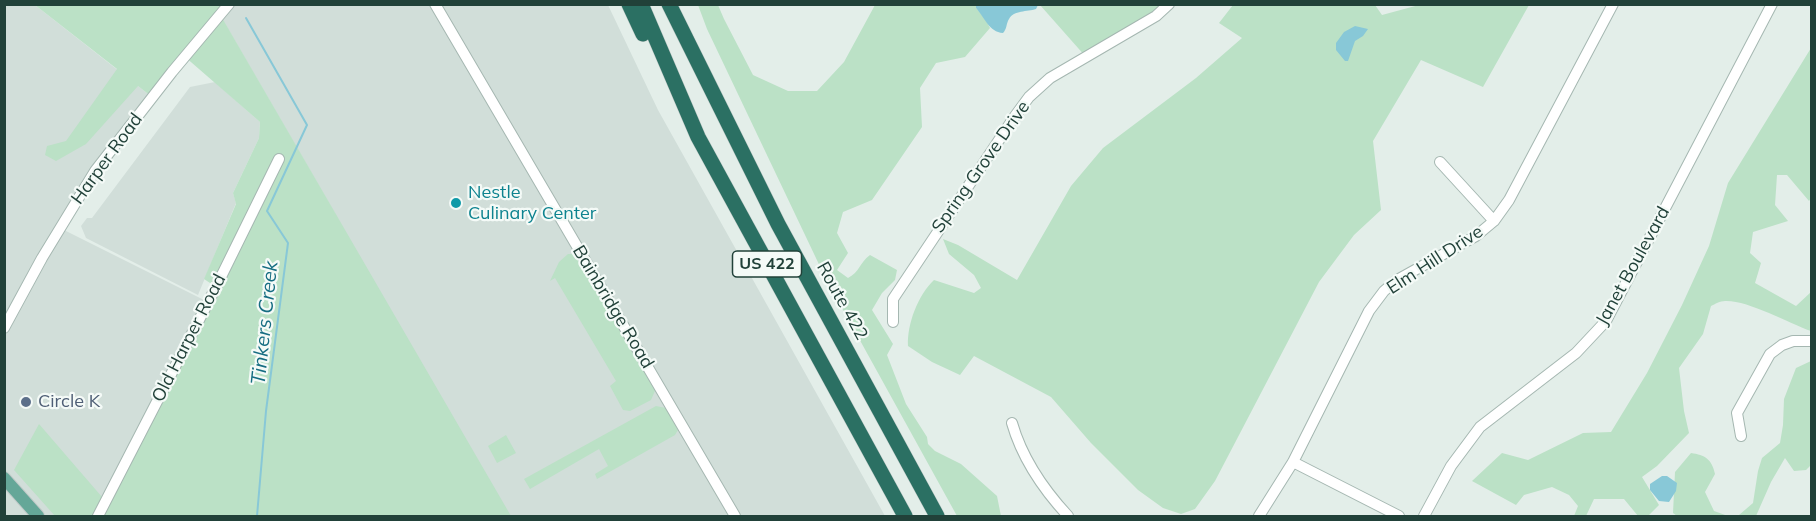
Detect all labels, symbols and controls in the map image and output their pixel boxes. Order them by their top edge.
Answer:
street label: Spring Grove Drive [927,97,1035,237]
street label: Harper Road [67,109,147,209]
place label: Nestle Culinary Center [468,182,596,224]
marker: Nestle Culinary Center [449,196,463,210]
street label: Janet Boulevard [1591,203,1675,329]
street label: Elm Hill Drive [1383,221,1487,299]
street label: Bainbridge Road [568,242,658,372]
road number: US 422 [732,251,801,277]
street label: Route 422 [812,258,872,344]
water label: Tinkers Creek [247,260,283,386]
street label: Old Harper Road [147,270,231,406]
place label: Circle K [38,391,100,413]
marker: Circle K [19,395,33,409]

